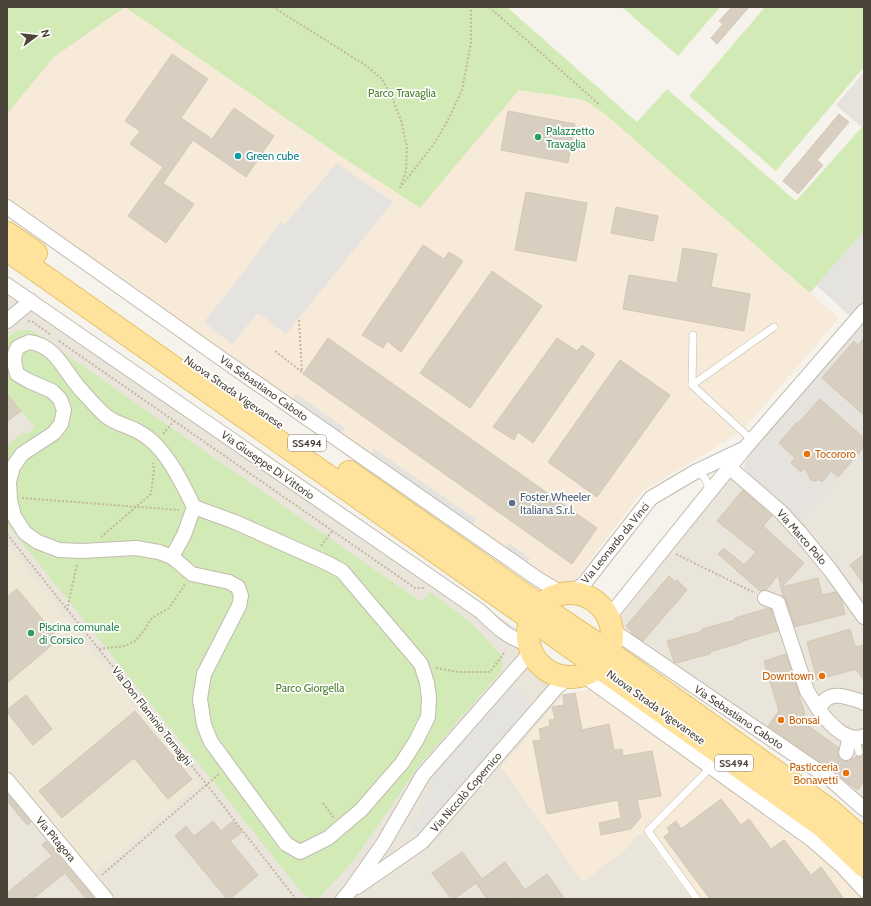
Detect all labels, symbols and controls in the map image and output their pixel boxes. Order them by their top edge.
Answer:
north arrow [16,16,56,56]
text: N [38,28,53,39]
park label: Parco Travaglia [368,86,437,100]
place label: Palazzetto Travaglia [546,124,595,151]
marker: Palazzetto Travaglia [533,132,543,142]
place label: Green cube [246,149,299,163]
marker: Green cube [233,151,243,161]
street label: Nuova Strada Vigevanese [182,352,287,432]
street label: Via Sebastiano Caboto [217,352,311,424]
street label: Via Giuseppe Di Vittorio [219,427,317,503]
road number: SS494 [288,435,326,451]
place label: Tocororo [815,447,856,461]
marker: Tocororo [802,449,812,459]
place label: Foster Wheeler Italiana S.r.l. [520,490,591,517]
marker: Foster Wheeler Italiana S.r.l. [507,498,517,508]
street label: Via Leonardo da Vinci [578,499,652,587]
street label: Via Marco Polo [774,506,830,568]
place label: Piscina comunale di Corsico [39,620,120,647]
marker: Piscina comunale di Corsico [26,628,36,638]
street label: Via Don Flaminio Tornaghi [109,664,195,768]
street label: Nuova Strada Vigevanese [604,667,708,748]
place label: Downtown [762,669,814,683]
marker: Downtown [817,671,827,681]
park label: Parco Giorgella [276,681,345,695]
street label: Via Sebastiano Caboto [692,682,786,752]
place label: Bonsai [789,713,820,727]
marker: Bonsai [776,715,786,725]
street label: Via Niccolò Copernico [427,749,505,835]
road number: SS494 [715,755,753,771]
place label: Pasticceria Bonavetti [789,760,839,787]
marker: Pasticceria Bonavetti [841,768,851,778]
street label: Via Pitagora [33,813,80,865]

